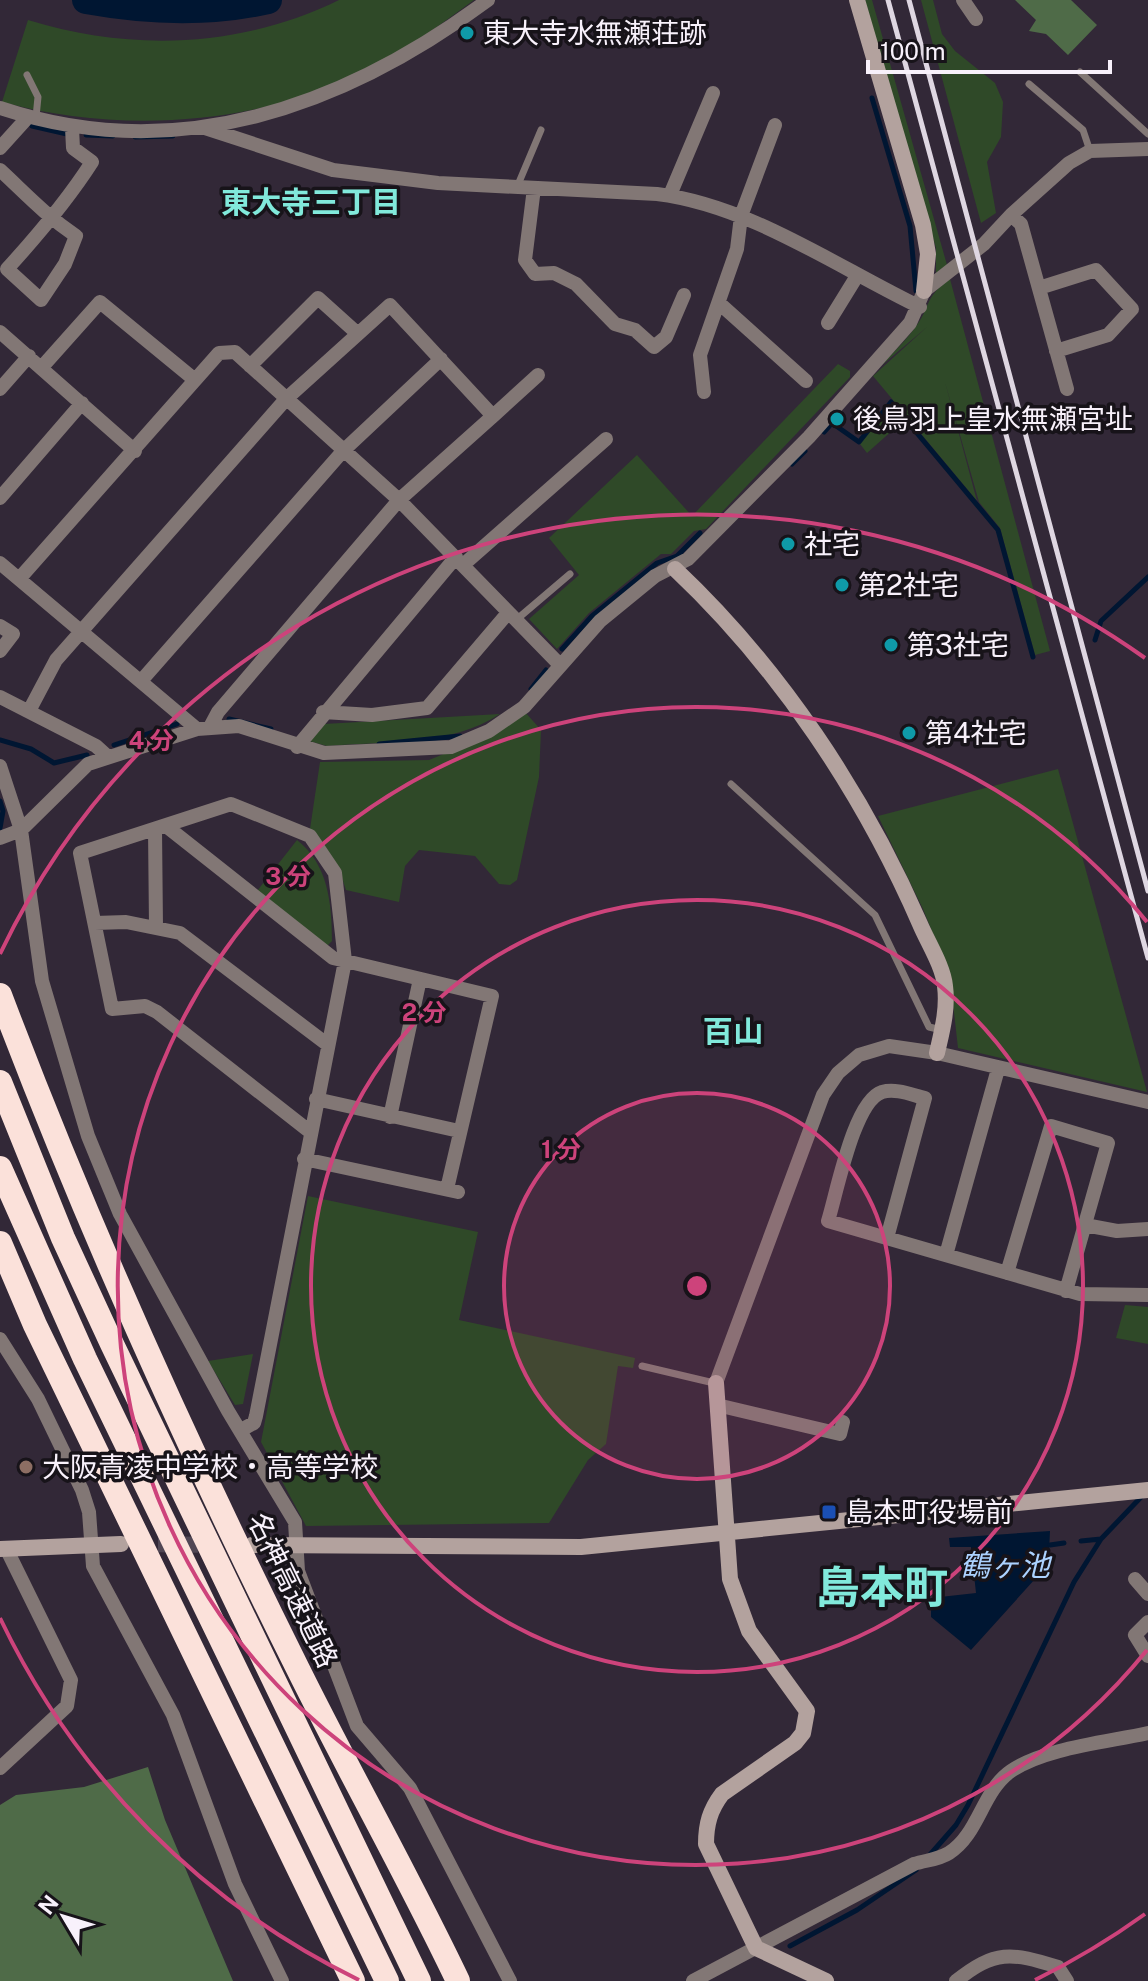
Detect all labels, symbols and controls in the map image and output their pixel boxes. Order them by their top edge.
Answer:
place label: 東大寺水無瀬荘跡 [483,16,707,49]
marker: 東大寺水無瀬荘跡 [458,24,476,42]
scale bar [868,24,1110,74]
text: 100 m [880,37,946,65]
district label: 東大寺三丁目 [221,184,401,220]
place label: 後鳥羽上皇水無瀬宮址 [853,402,1133,435]
marker: 後鳥羽上皇水無瀬宮址 [828,410,846,428]
place label: 社宅 [804,527,860,560]
marker: 社宅 [779,535,797,553]
place label: 第2社宅 [858,568,959,601]
marker: 第2社宅 [833,576,851,594]
place label: 第3社宅 [907,628,1009,661]
marker: 第3社宅 [882,636,900,654]
place label: 第4社宅 [925,716,1027,749]
marker: 第4社宅 [900,724,918,742]
text: 4 分 [128,726,174,754]
text: 3 分 [265,862,311,890]
text: 2 分 [402,998,446,1026]
district label: 百山 [703,1013,763,1049]
text: 1 分 [541,1135,581,1163]
centre of rings [683,1272,711,1300]
place label: 大阪青凌中学校・高等学校 [42,1450,378,1483]
marker: 大阪青凌中学校・高等学校 [17,1458,35,1476]
place label: 島本町役場前 [845,1495,1013,1528]
marker: 島本町役場前 [820,1503,838,1521]
street label: 名神高速道路 [242,1507,345,1673]
water label: 鶴ヶ池 [960,1547,1053,1583]
district label: 島本町 [816,1561,948,1613]
north arrow [24,1877,104,1957]
text: N [33,1890,64,1919]

